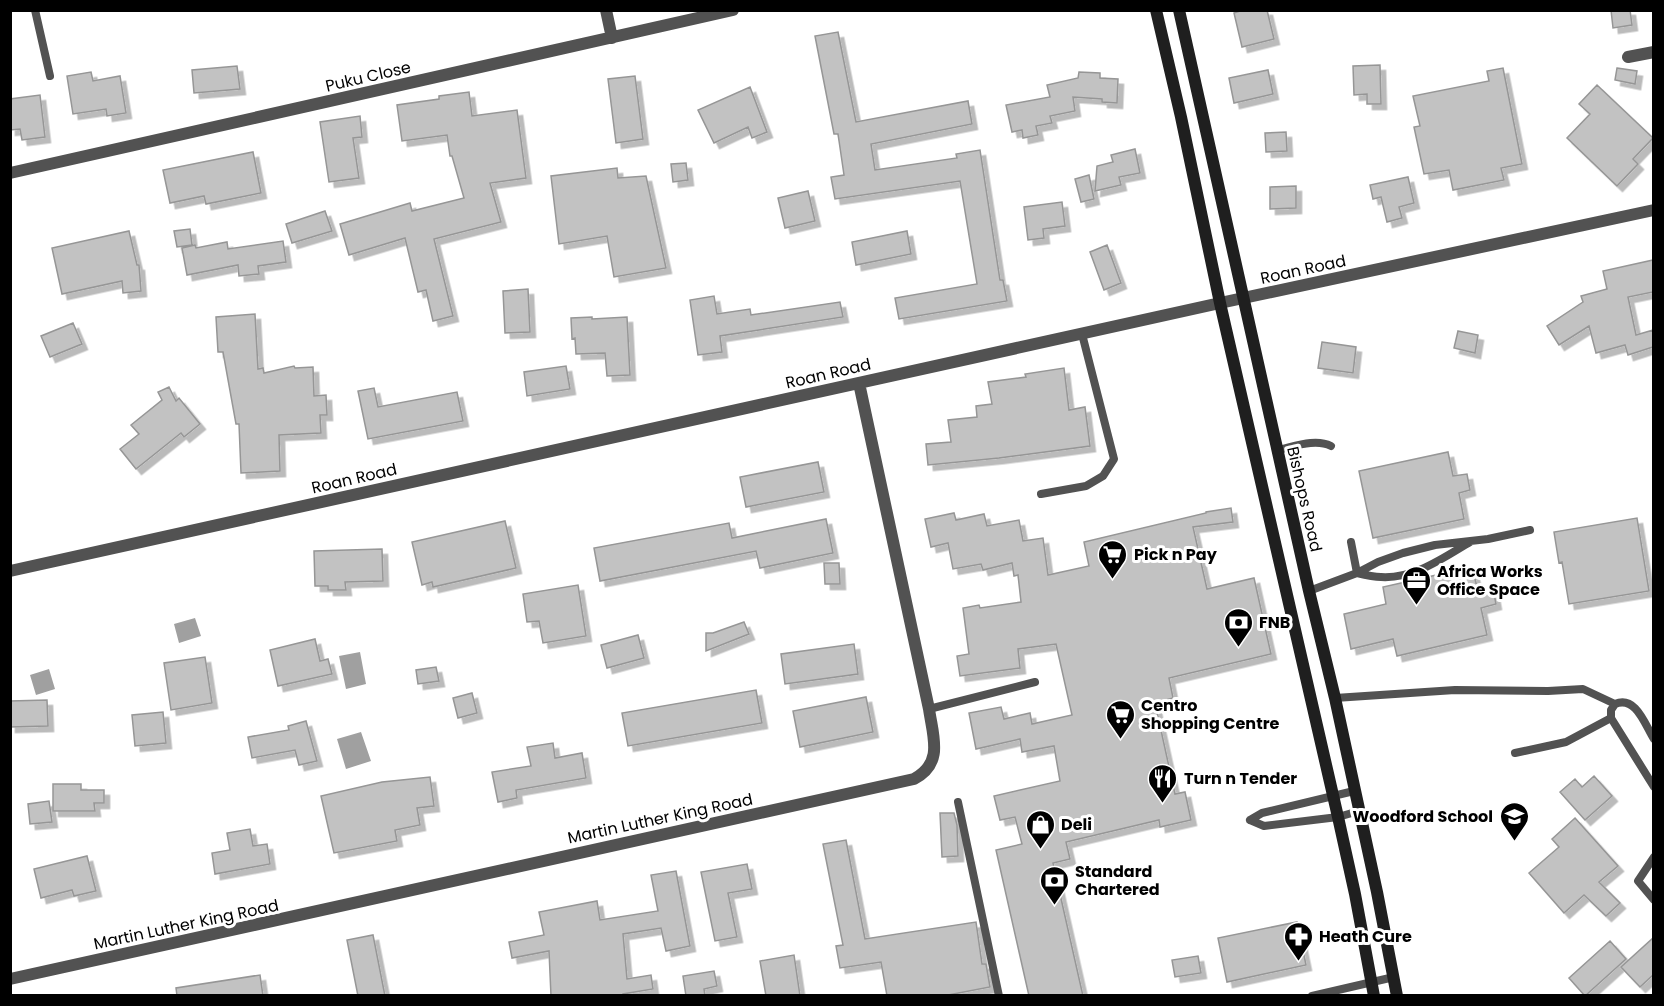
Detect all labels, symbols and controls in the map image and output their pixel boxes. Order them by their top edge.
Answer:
street label: Puku Close [323,55,413,97]
street label: Roan Road [1258,249,1348,290]
street label: Roan Road [783,353,873,394]
street label: Bishops Road [1281,444,1328,554]
street label: Roan Road [309,458,399,499]
supermarket icon: Pick n Pay [1097,538,1129,580]
place label: Pick n Pay [1134,543,1218,566]
place label: Africa Works Office Space [1437,560,1543,601]
office icon: Africa Works Office Space [1400,564,1432,606]
bank icon: FNB [1222,606,1254,648]
place label: FNB [1259,611,1290,634]
place label: Centro Shopping Centre [1141,694,1279,735]
supermarket icon: Centro Shopping Centre [1104,698,1136,740]
restaurant icon: Turn n Tender [1147,762,1179,804]
place label: Turn n Tender [1184,767,1297,790]
street label: Martin Luther King Road [565,788,755,849]
school or university icon: Woodford School [1498,800,1530,842]
place label: Woodford School [1352,805,1493,828]
shop icon: Deli [1024,808,1056,850]
place label: Deli [1061,813,1092,836]
place label: Standard Chartered [1075,860,1160,901]
bank icon: Standard Chartered [1038,864,1070,906]
street label: Martin Luther King Road [91,894,281,955]
pharmacy icon: Heath Cure [1282,920,1314,962]
place label: Heath Cure [1319,925,1412,948]

